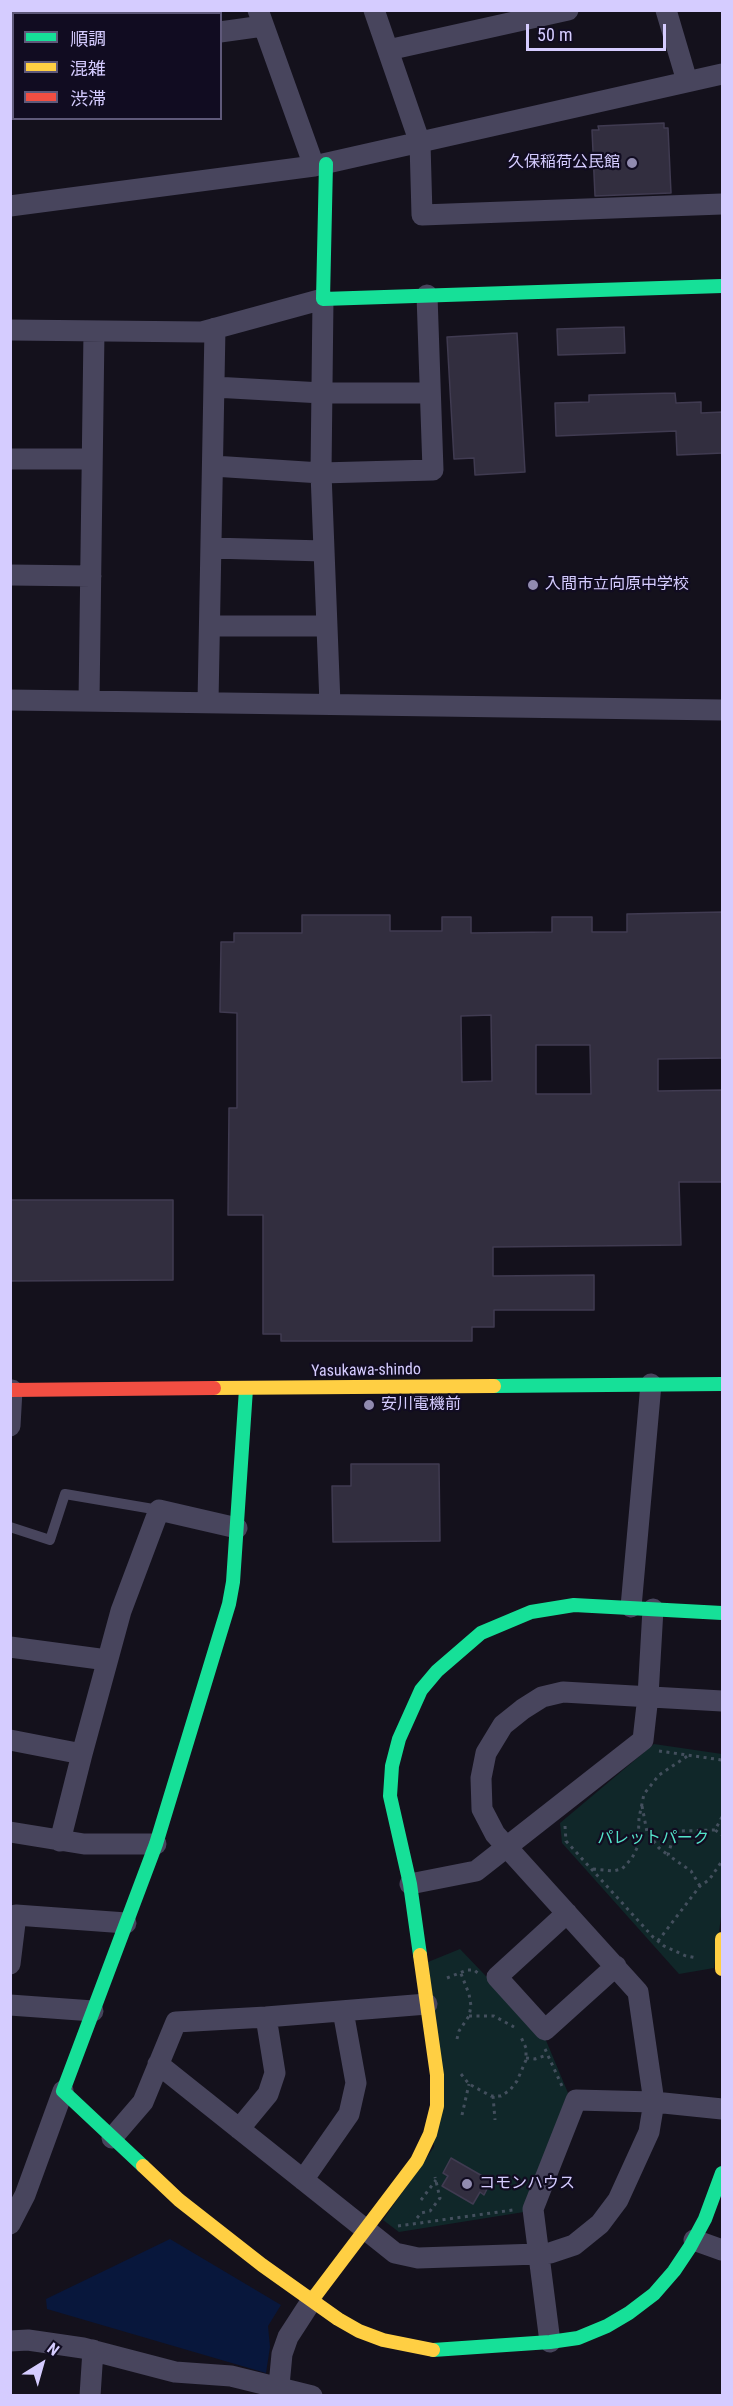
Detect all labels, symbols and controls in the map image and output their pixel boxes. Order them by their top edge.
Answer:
legend [12,12,222,120]
scale bar [529,12,668,50]
text: 50 m [537,24,572,45]
text: 順調 [70,28,106,49]
text: 混雑 [70,58,106,79]
text: 渋滞 [70,88,106,109]
place label: 久保稲荷公民館 [508,153,620,173]
marker: 久保稲荷公民館 [625,156,639,170]
place label: 入間市立向原中学校 [545,575,689,595]
marker: 入間市立向原中学校 [526,578,540,592]
street label: Yasukawa-shindo [311,1360,421,1382]
place label: 安川電機前 [381,1395,461,1415]
marker: 安川電機前 [362,1398,376,1412]
park label: パレットパーク [597,1829,709,1849]
place label: コモンハウス [479,2174,575,2194]
marker: コモンハウス [460,2177,474,2191]
north arrow [12,2334,72,2394]
text: N [43,2339,63,2360]

